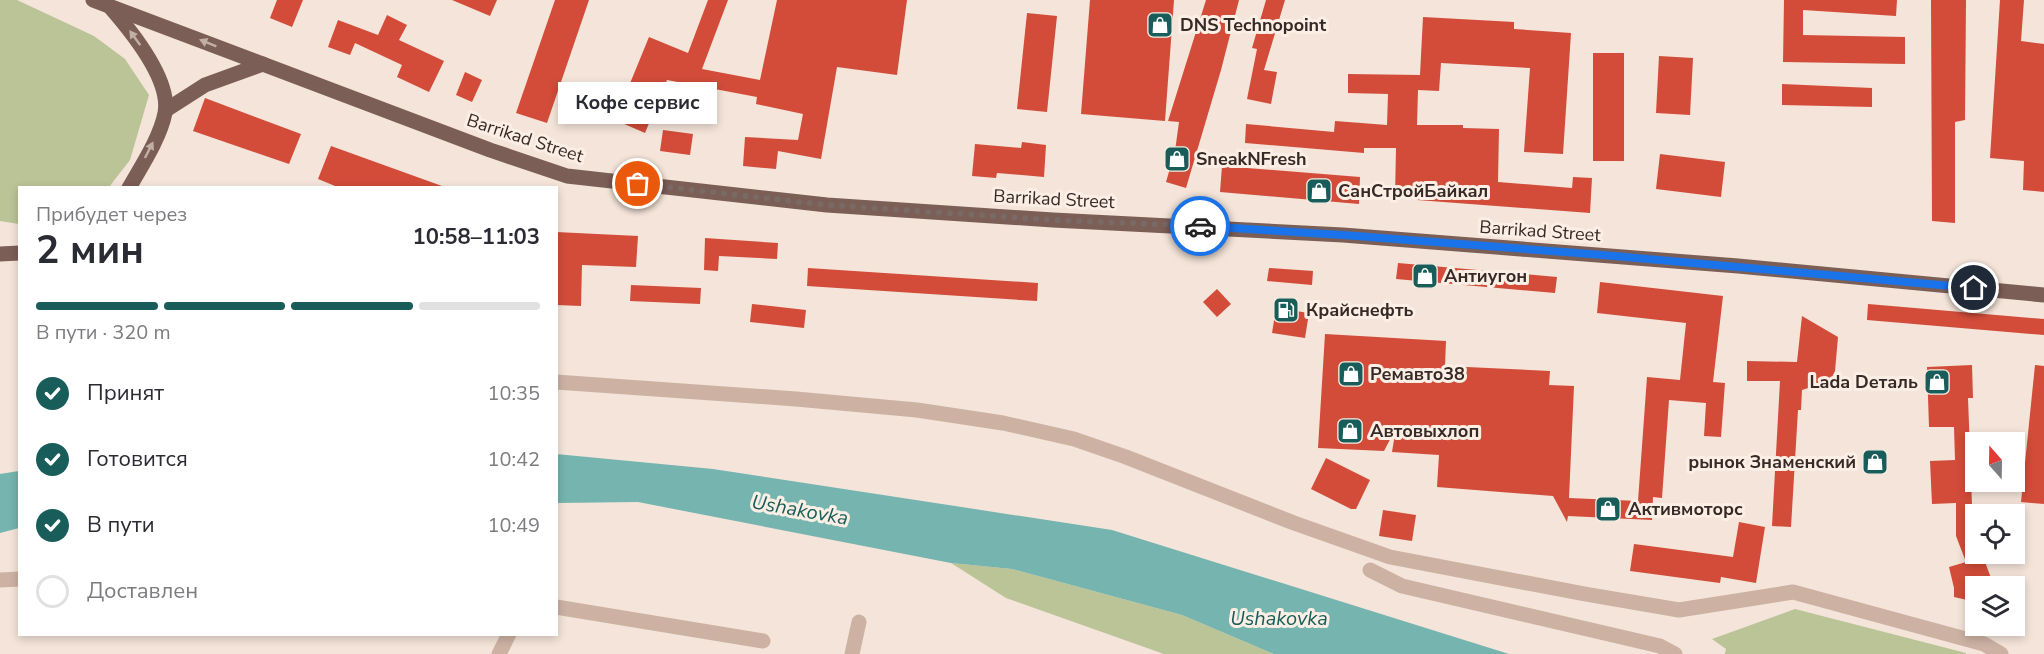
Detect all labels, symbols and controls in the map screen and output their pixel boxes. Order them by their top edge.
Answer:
shop icon: DNS Technopoint [1145,10,1175,40]
place label: DNS Technopoint [1180,13,1326,37]
one-way arrow [130,30,141,46]
one-way arrow [199,38,217,48]
callout: Кофе сервис [558,82,718,124]
text: Кофе сервис [575,89,700,116]
street label: Barrikad Street [464,108,587,168]
one-way arrow [145,141,154,158]
shop icon: SneakNFresh [1162,144,1192,174]
place label: SneakNFresh [1196,147,1307,171]
pin [612,158,663,209]
icon: bag [621,167,654,200]
shop icon: СанСтройБайкал [1304,176,1334,206]
place label: СанСтройБайкал [1338,179,1488,203]
street label: Barrikad Street [993,184,1116,214]
courier [1170,196,1230,256]
text: Прибудет через [36,201,187,228]
icon: car [1184,210,1217,243]
street label: Barrikad Street [1479,215,1602,247]
text: 10:58–11:03 [412,222,540,252]
text: 2 мин [36,224,144,277]
shop icon: Антиугон [1410,261,1440,291]
pin [1948,262,1999,313]
place label: Антиугон [1444,264,1527,288]
icon: home [1957,271,1990,304]
fuel station icon: Крайснефть [1271,295,1301,325]
place label: Крайснефть [1306,298,1413,322]
text: В пути · 320 m [36,319,171,346]
shop icon: Ремавто38 [1336,359,1366,389]
place label: Ремавто38 [1370,362,1465,386]
shop icon: Lada Dеталь [1922,367,1952,397]
place label: Lada Dеталь [1809,370,1918,394]
icon: check [36,377,69,410]
text: Принят [87,378,164,408]
text: 10:35 [487,380,540,407]
shop icon: Автовыхлоп [1335,416,1365,446]
place label: Автовыхлоп [1370,419,1479,443]
north arrow [1965,432,2025,492]
map controls [1965,432,2025,636]
icon: check [36,443,69,476]
text: Готовится [87,444,188,474]
text: 10:42 [487,446,540,473]
shop icon: рынок Знаменский [1860,447,1890,477]
place label: рынок Знаменский [1688,450,1856,474]
water label: Ushakovka [750,488,850,532]
shop icon: Активмоторс [1593,494,1623,524]
place label: Активмоторс [1628,497,1743,521]
button: locate [1965,504,2025,564]
icon: check [36,509,69,542]
text: В пути [87,510,155,540]
text: 10:49 [487,512,540,539]
text: Доставлен [87,576,198,606]
button: layers [1965,576,2025,636]
water label: Ushakovka [1230,605,1328,632]

